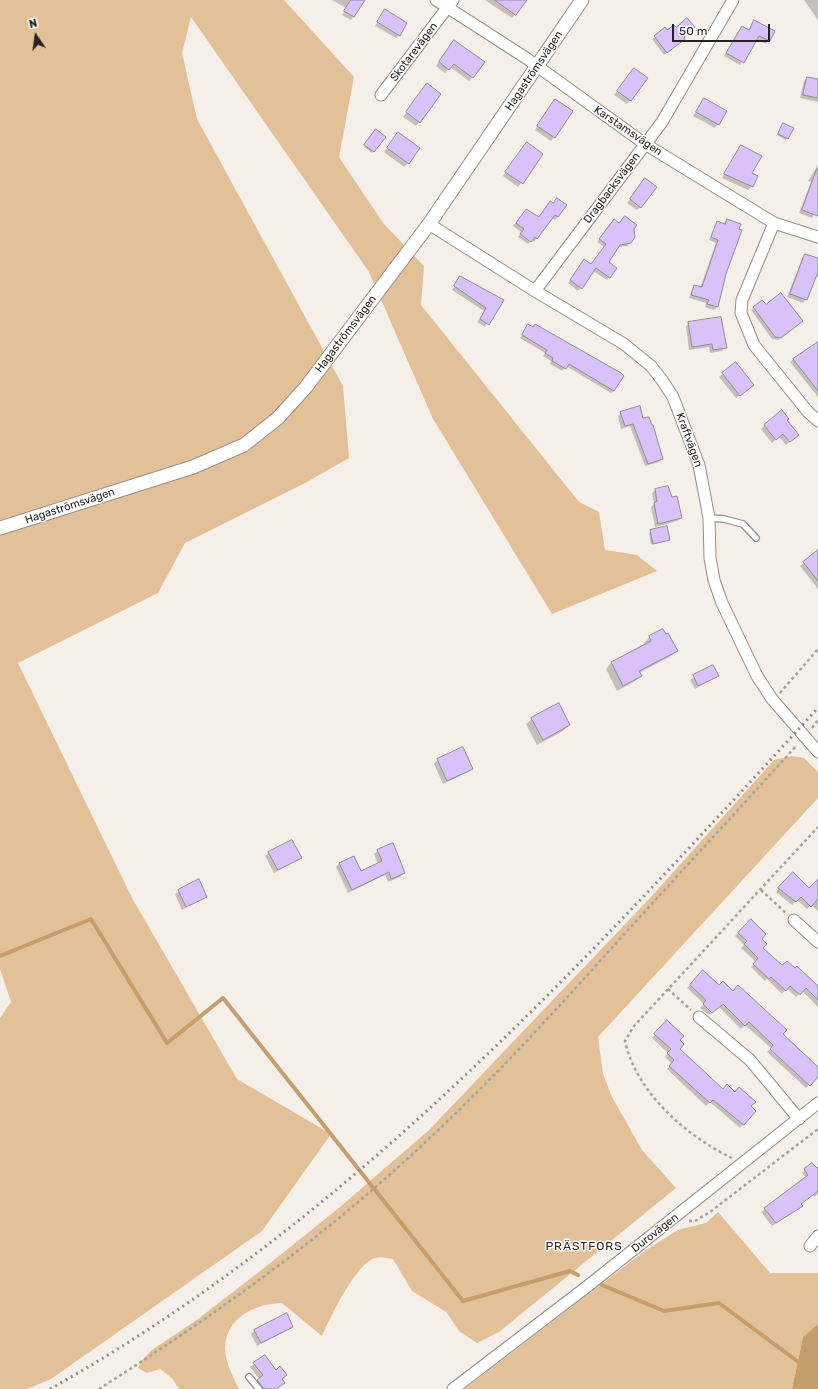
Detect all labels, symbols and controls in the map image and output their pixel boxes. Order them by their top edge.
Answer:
north arrow [16,16,56,56]
scale bar [674,16,772,42]
text: N [28,17,39,31]
street label: Skotarevägen [388,20,440,84]
text: 50 m [679,24,707,38]
street label: Hagaströmsvägen [502,29,566,113]
street label: Karstamsvägen [591,103,665,159]
street label: Dragbacksvägen [581,150,643,226]
street label: Hagaströmsvägen [313,293,379,375]
street label: Kraftvägen [673,411,705,469]
street label: Hagaströmsvägen [24,485,116,527]
street label: Durovägen [629,1211,681,1255]
district label: PRÄSTFORS [545,1240,623,1254]

